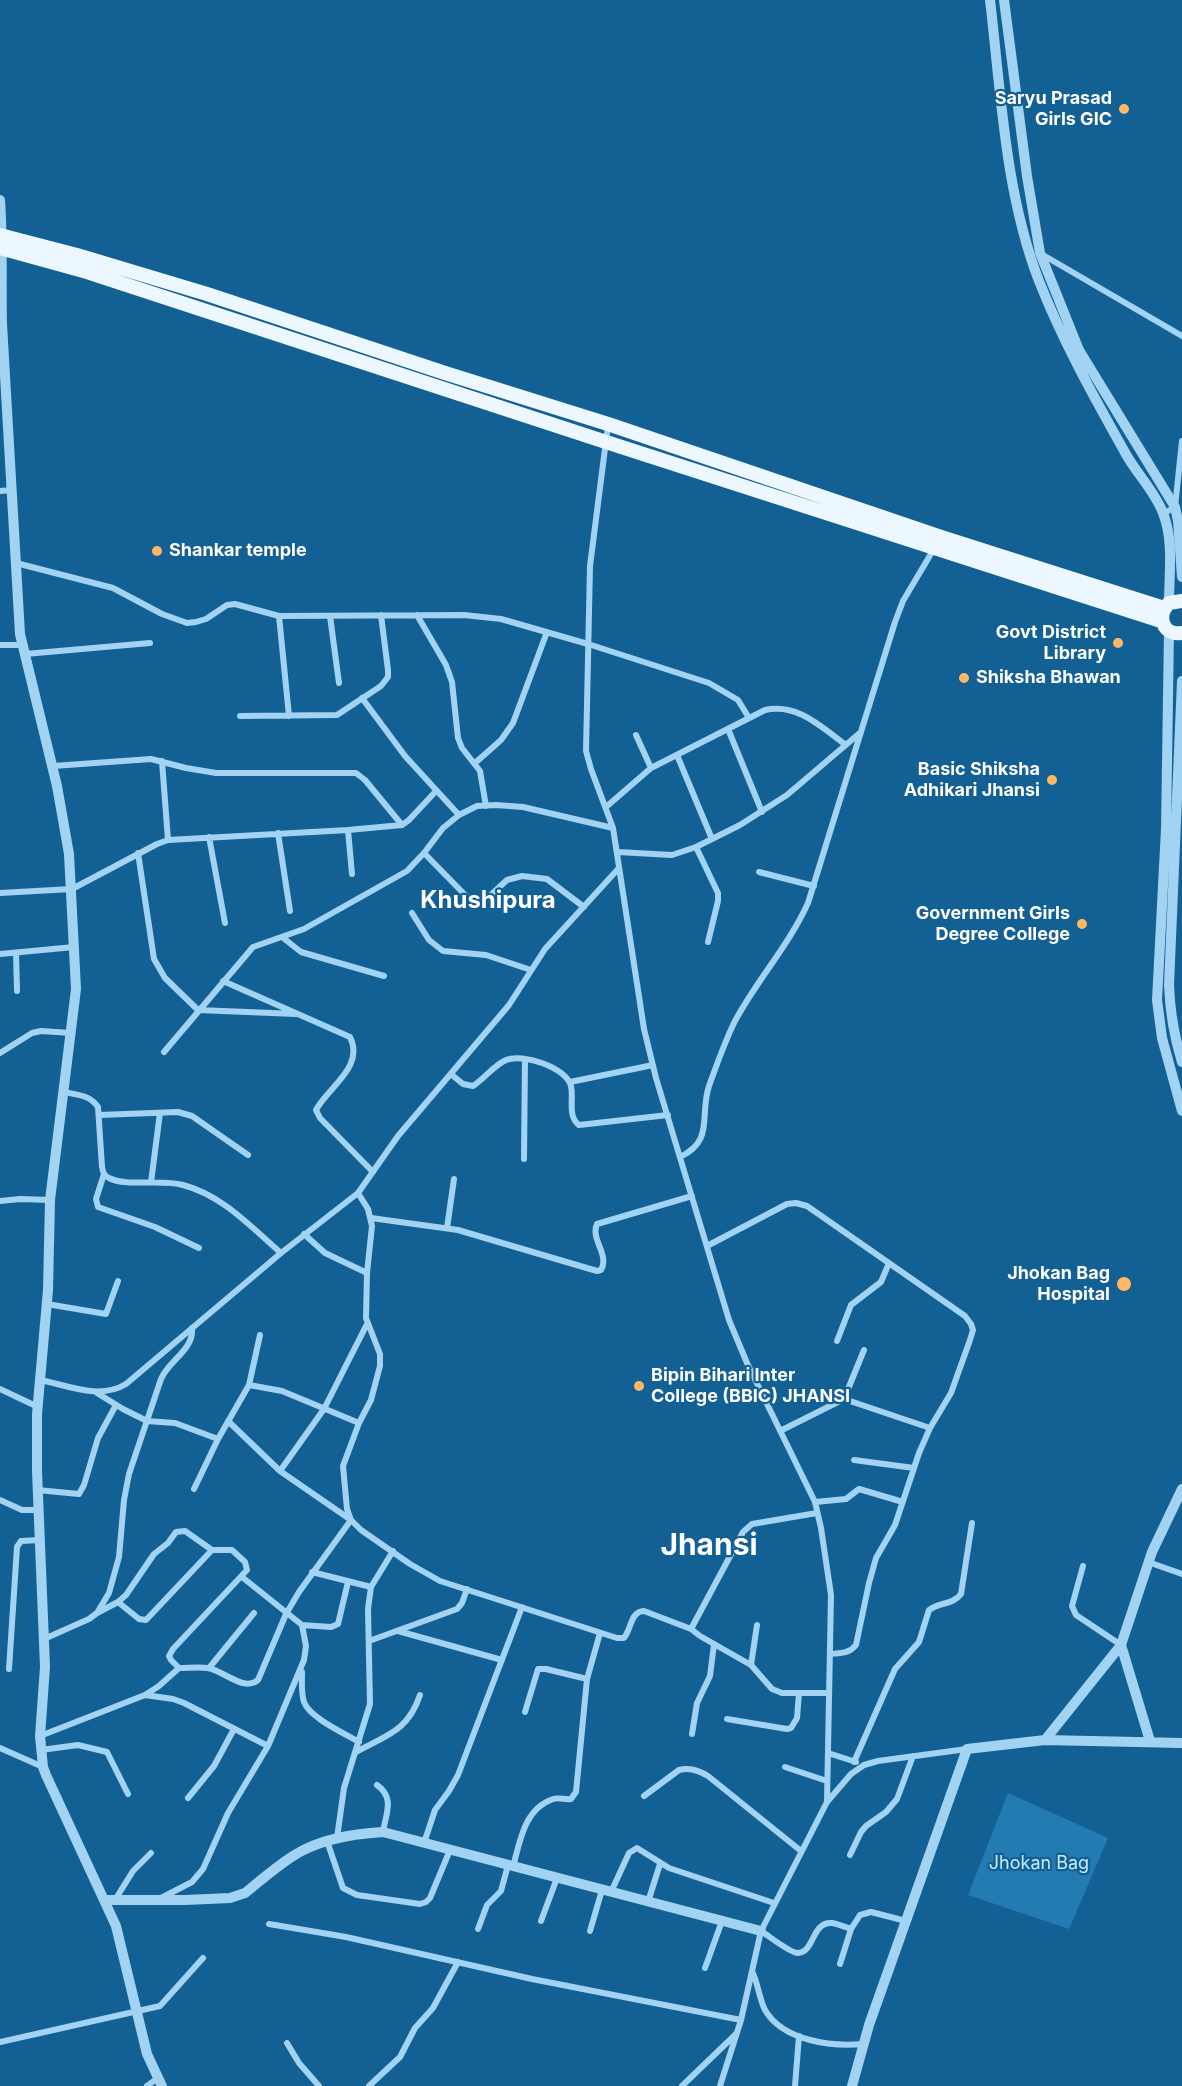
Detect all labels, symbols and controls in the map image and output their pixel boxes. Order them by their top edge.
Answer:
place label: Saryu Prasad Girls GIC [995,88,1112,130]
marker: Saryu Prasad Girls GIC [1117,102,1131,116]
place label: Shankar temple [169,540,307,562]
marker: Shankar temple [150,544,164,558]
place label: Govt District Library [996,622,1106,664]
marker: Govt District Library [1111,636,1125,650]
place label: Shiksha Bhawan [976,667,1121,689]
marker: Shiksha Bhawan [957,671,971,685]
place label: Basic Shiksha Adhikari Jhansi [904,759,1040,802]
marker: Basic Shiksha Adhikari Jhansi [1045,773,1059,787]
district label: Khushipura [420,887,556,915]
place label: Government Girls Degree College [916,903,1070,946]
marker: Government Girls Degree College [1075,917,1089,931]
place label: Jhokan Bag Hospital [1007,1263,1110,1306]
marker: Jhokan Bag Hospital [1115,1275,1133,1293]
place label: Bipin Bihari Inter College (BBIC) JHANSI [651,1365,850,1408]
marker: Bipin Bihari Inter College (BBIC) JHANSI [632,1379,646,1393]
district label: Jhansi [660,1528,758,1564]
park label: Jhokan Bag [989,1853,1089,1875]

